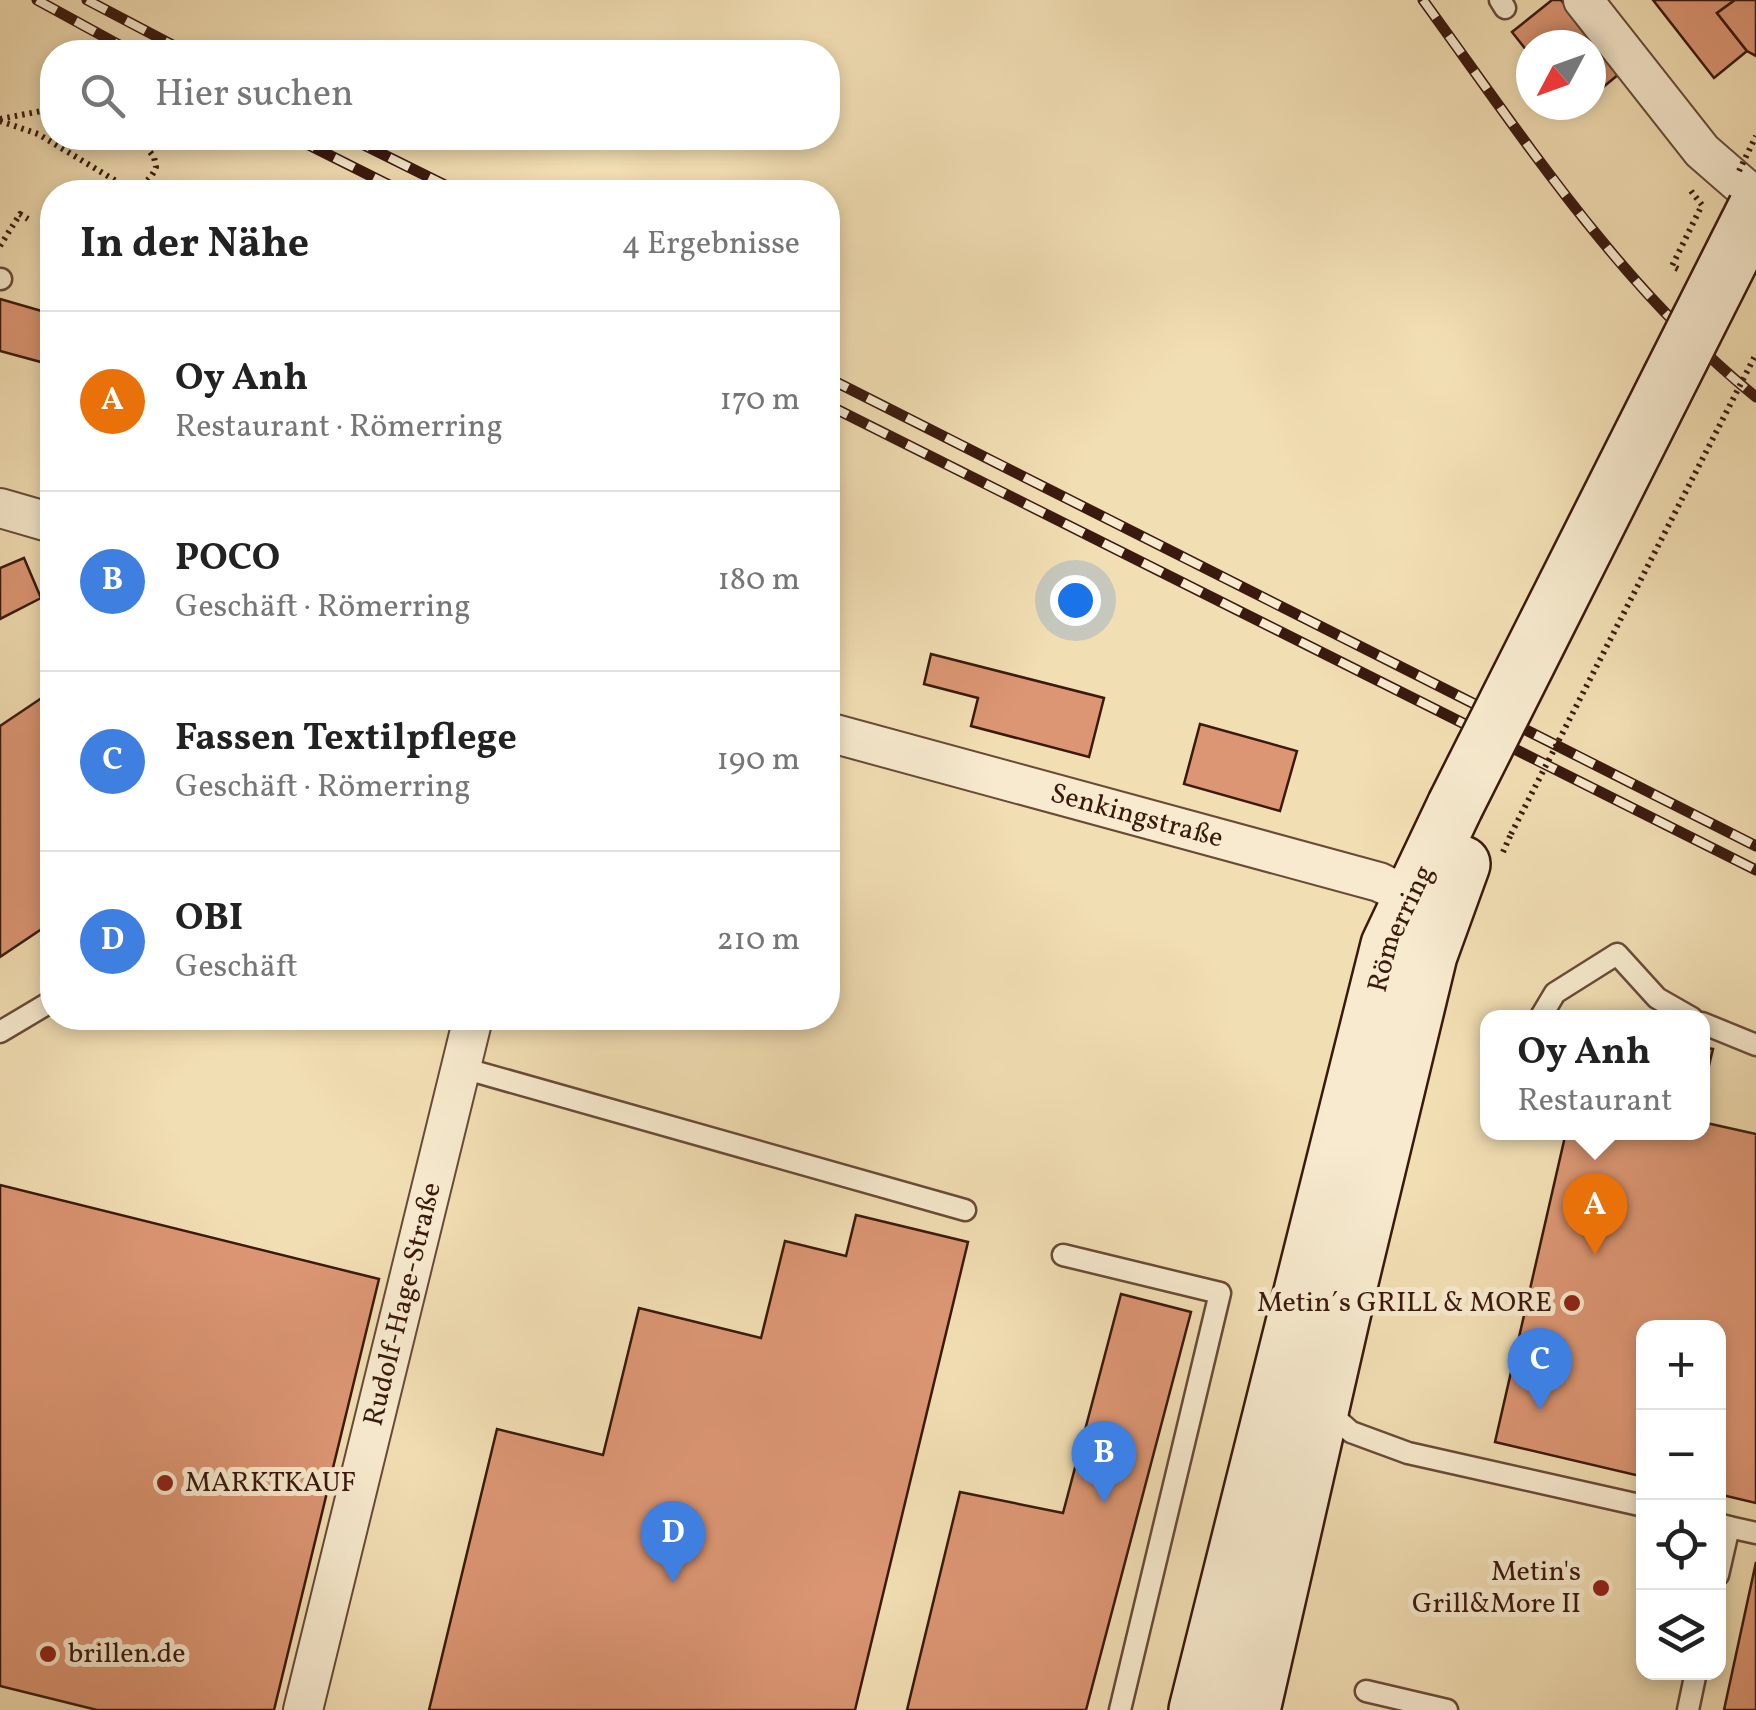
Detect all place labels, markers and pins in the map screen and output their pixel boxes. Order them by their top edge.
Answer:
pin: A [1562,1172,1628,1255]
place label: Metin´s GRILL & MORE [1257,1284,1552,1323]
marker: Metin´s GRILL & MORE [1561,1292,1583,1314]
pin: C [1508,1328,1572,1410]
pin: B [1072,1420,1136,1503]
place label: MARKTKAUF [185,1464,356,1503]
marker: MARKTKAUF [154,1472,176,1494]
pin: D [640,1500,706,1583]
place label: Metin's Grill&More II [1412,1553,1581,1624]
marker: Metin's Grill&More II [1590,1577,1612,1599]
place label: brillen.de [68,1635,186,1674]
marker: brillen.de [37,1643,59,1665]

